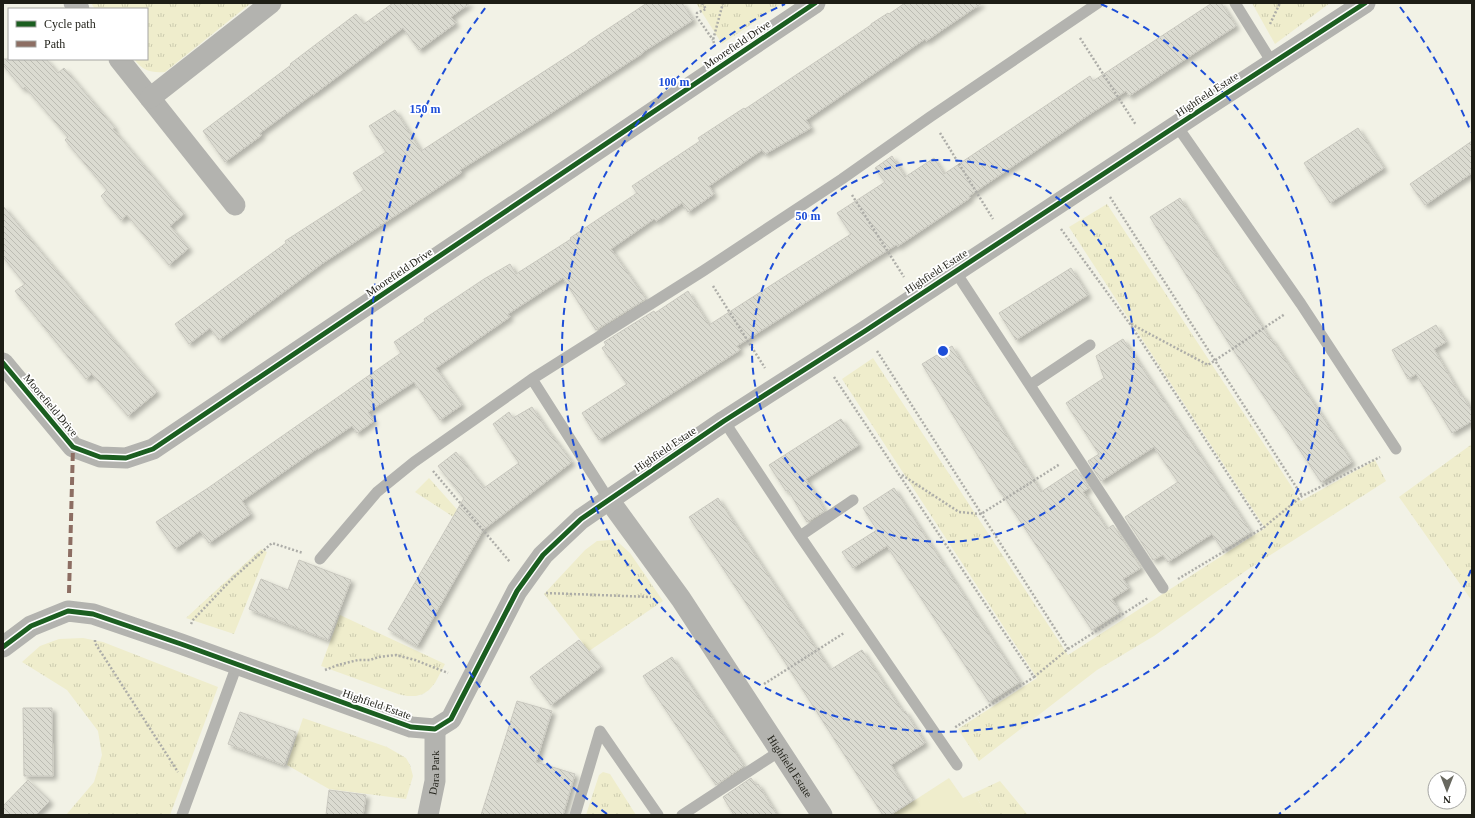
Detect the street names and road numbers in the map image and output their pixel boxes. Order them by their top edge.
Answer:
street label: Moorefield Drive [702,17,772,71]
street label: Highfield Estate [1174,69,1240,119]
street label: Moorefield Drive [364,245,434,299]
street label: Highfield Estate [903,246,969,296]
street label: Moorefield Drive [22,372,81,439]
street label: Highfield Estate [632,424,698,474]
street label: Highfield Estate [341,687,413,721]
street label: Highfield Estate [765,733,815,800]
street label: Dara Park [426,750,441,796]

